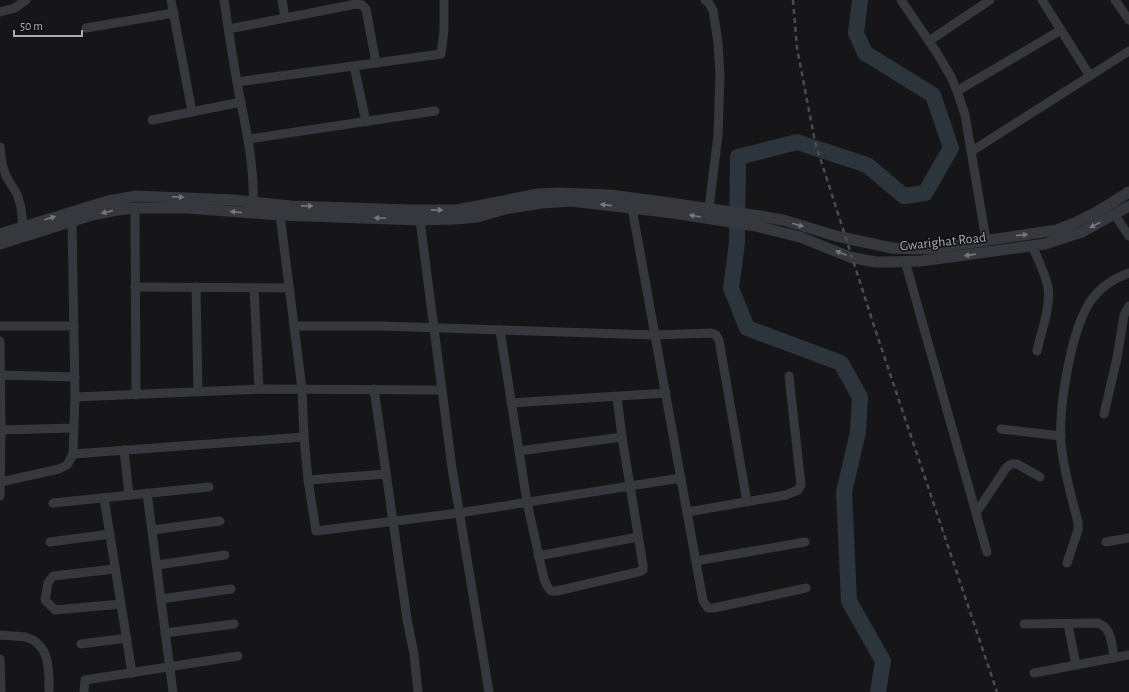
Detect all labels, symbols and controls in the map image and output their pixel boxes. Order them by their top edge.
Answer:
scale bar [14,12,82,38]
text: 50 m [20,20,43,32]
one-way arrow [172,194,185,200]
one-way arrow [600,201,612,208]
one-way arrow [301,203,313,210]
one-way arrow [431,207,444,213]
one-way arrow [101,209,113,215]
one-way arrow [230,209,242,215]
one-way arrow [689,213,701,219]
one-way arrow [45,215,57,221]
one-way arrow [374,215,386,222]
one-way arrow [793,222,805,228]
one-way arrow [1089,222,1101,228]
street label: Gwarighat Road [899,231,987,253]
one-way arrow [1016,232,1028,238]
one-way arrow [835,250,847,256]
one-way arrow [963,252,976,258]

